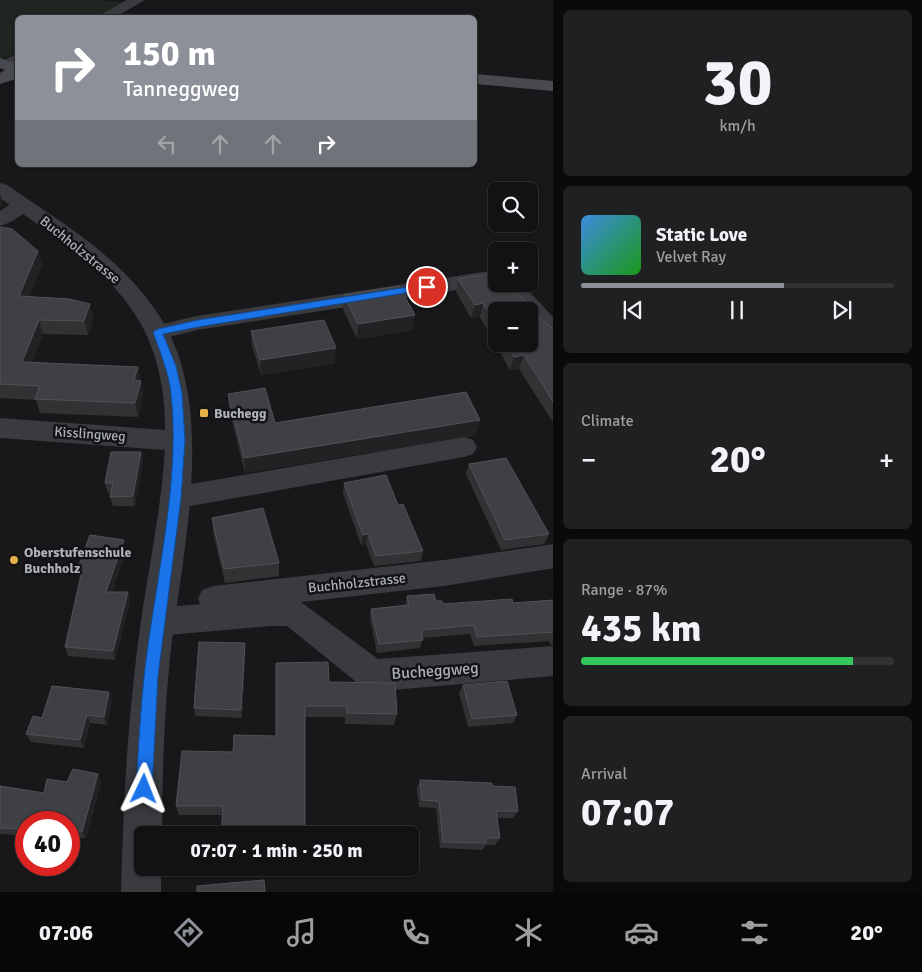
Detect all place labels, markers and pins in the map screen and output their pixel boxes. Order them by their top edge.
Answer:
pin [406,266,448,308]
place label: Buchegg [214,405,267,422]
marker: Buchegg [198,407,210,419]
place label: Oberstufenschule Buchholz [24,544,131,577]
marker: Oberstufenschule Buchholz [8,554,20,566]

